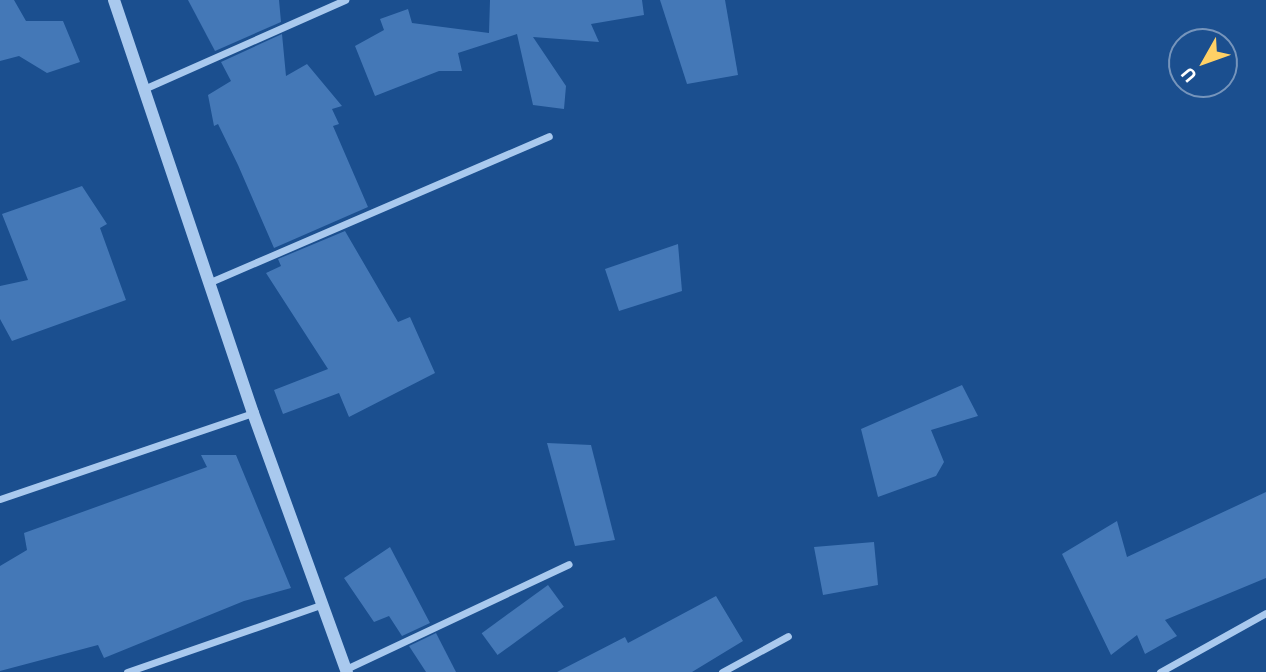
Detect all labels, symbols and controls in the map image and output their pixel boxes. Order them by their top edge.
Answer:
north arrow [1168,28,1238,98]
text: U [1173,61,1203,90]

